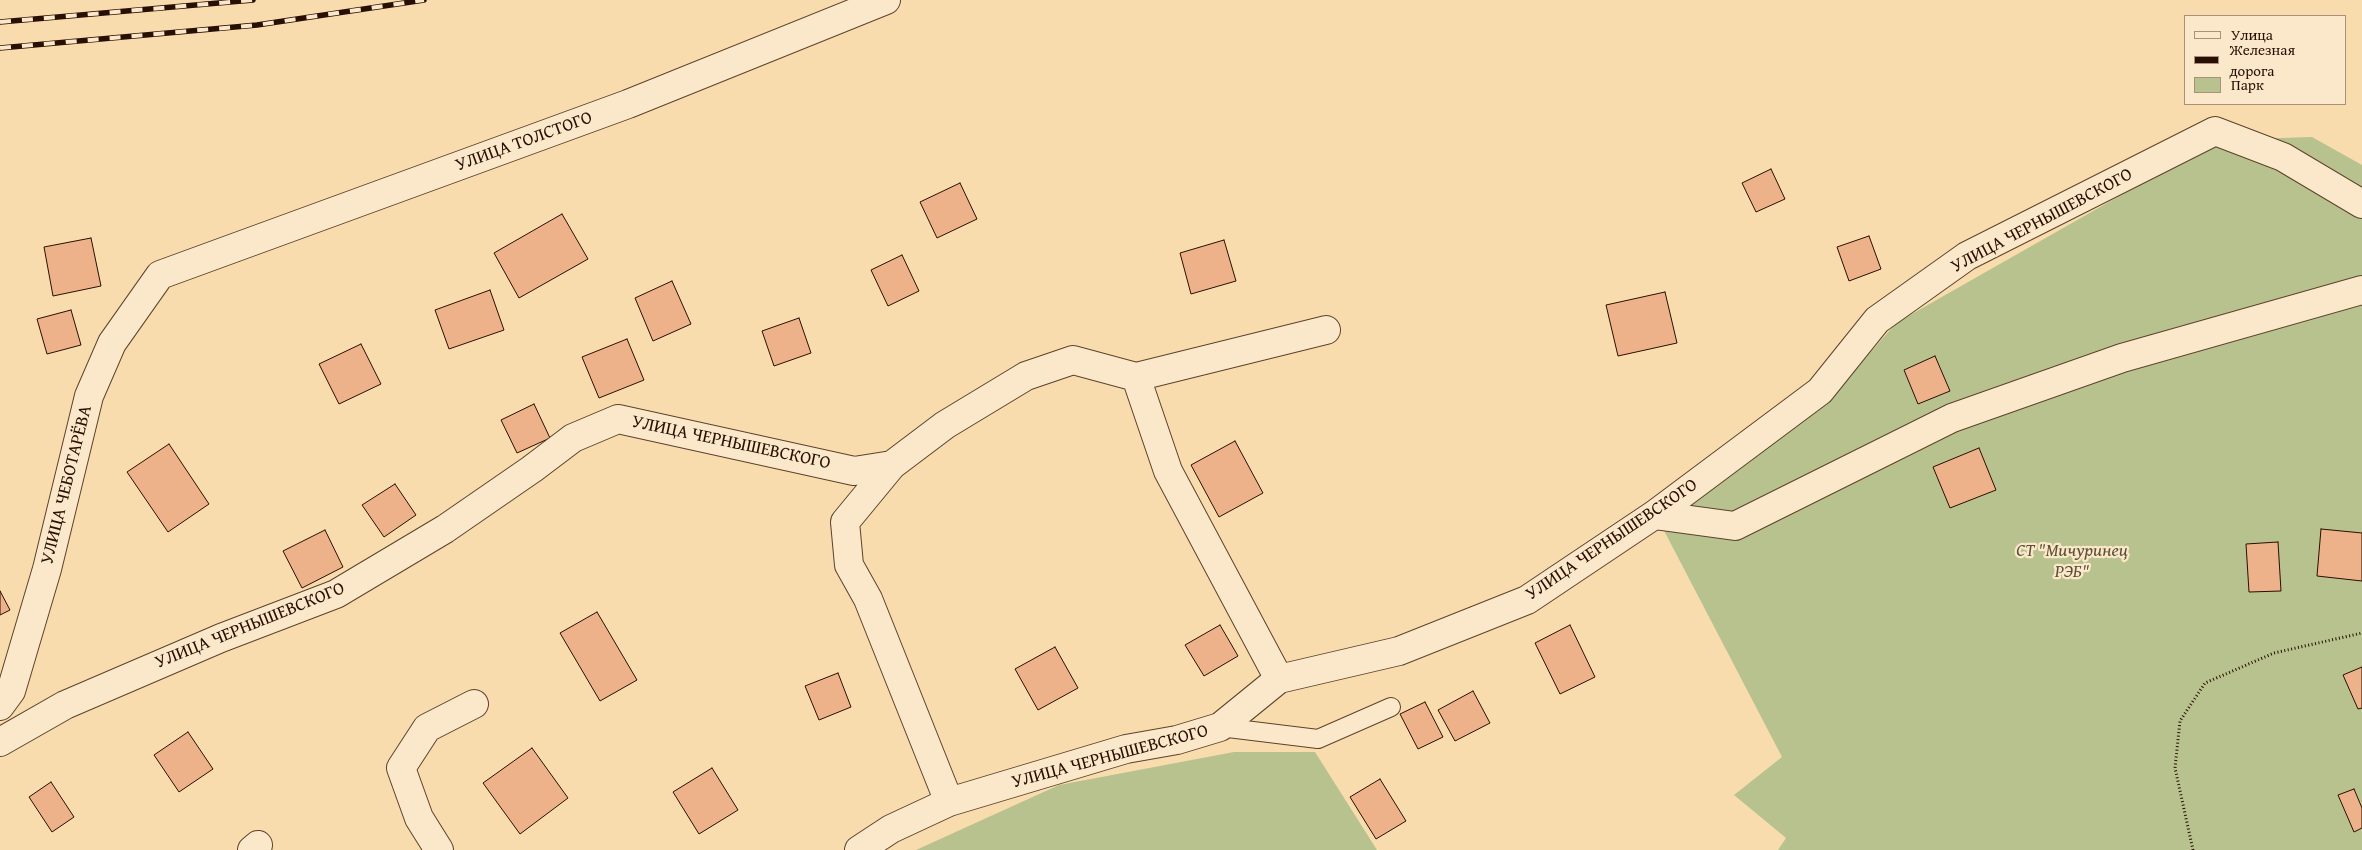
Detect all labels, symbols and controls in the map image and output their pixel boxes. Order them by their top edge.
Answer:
legend [2184,15,2347,105]
text: Улица [2231,24,2273,45]
text: Железная дорога [2229,39,2295,81]
text: Парк [2231,74,2264,95]
street label: УЛИЦА ТОЛСТОГО [453,107,595,177]
street label: УЛИЦА ЧЕРНЫШЕВСКОГО [1948,164,2136,278]
street label: УЛИЦА ЧЕБОТАРЁВА [37,403,97,567]
street label: УЛИЦА ЧЕРНЫШЕВСКОГО [630,411,832,475]
street label: УЛИЦА ЧЕРНЫШЕВСКОГО [1522,474,1702,606]
park label: СТ "Мичуринец РЭБ" [2016,540,2128,582]
street label: УЛИЦА ЧЕРНЫШЕВСКОГО [152,578,348,674]
street label: УЛИЦА ЧЕРНЫШЕВСКОГО [1009,720,1211,794]

